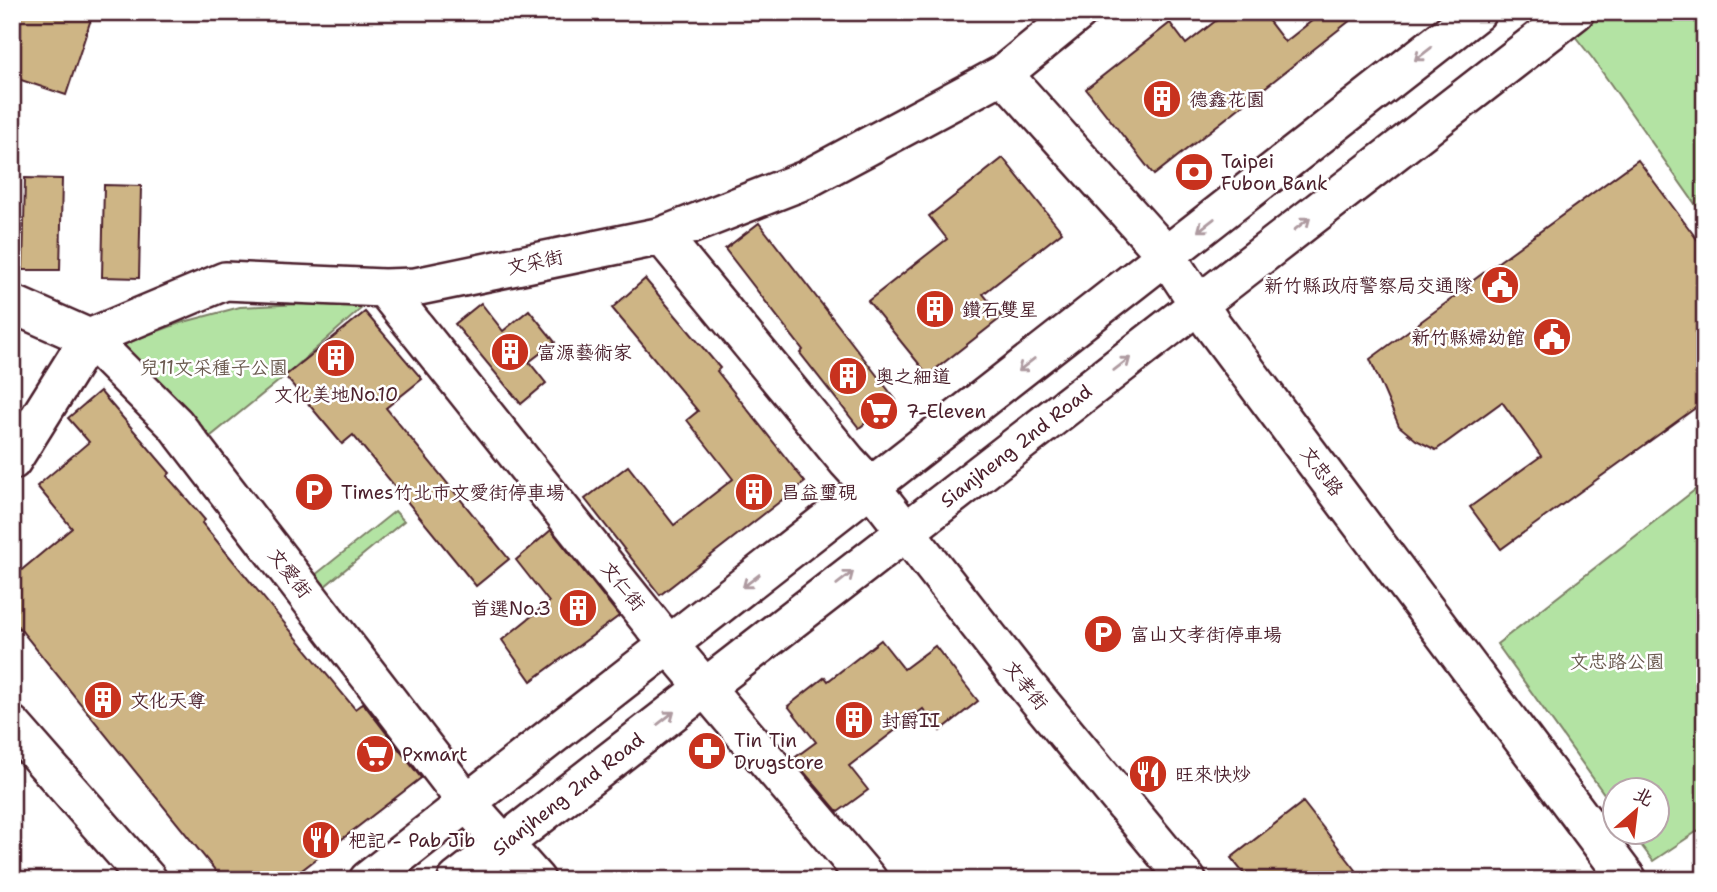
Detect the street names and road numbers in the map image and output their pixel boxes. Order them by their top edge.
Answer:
street label: 文采街 [505,244,565,280]
street label: Sianjheng 2nd Road [935,379,1097,513]
street label: 文忠路 [1295,441,1349,501]
street label: 文愛街 [263,543,317,603]
street label: 文仁街 [595,556,651,616]
street label: 文孝街 [998,655,1054,715]
street label: Sianjheng 2nd Road [487,727,649,861]

